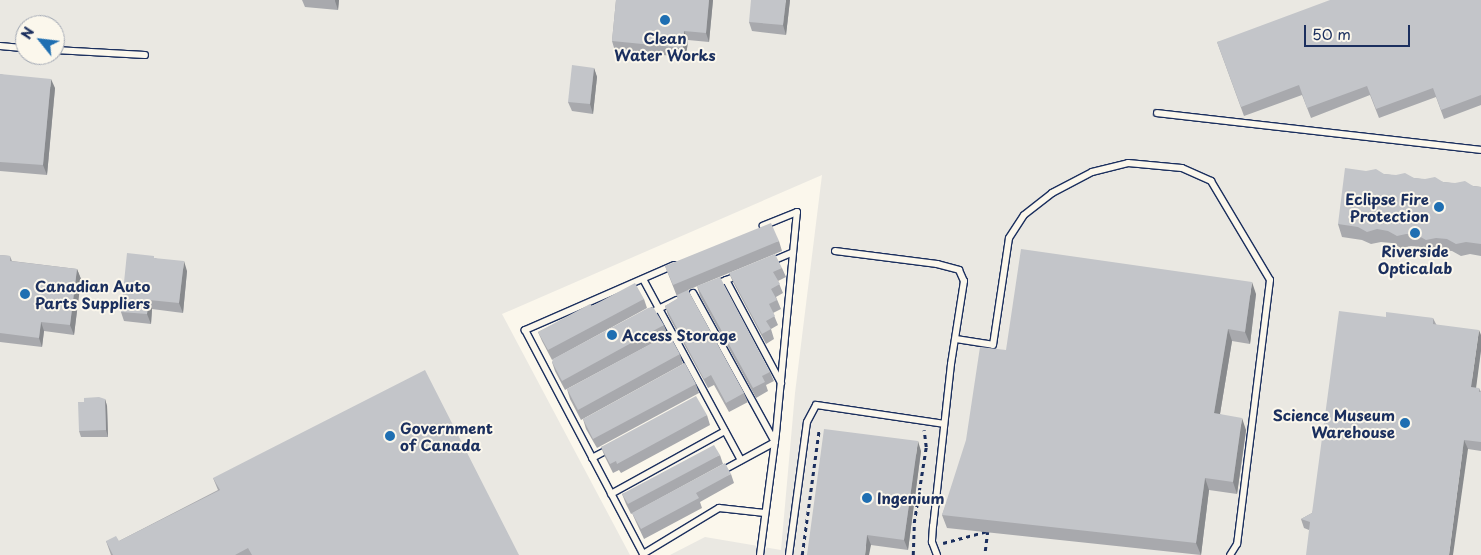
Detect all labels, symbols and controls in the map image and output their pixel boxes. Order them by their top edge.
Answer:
marker: Clean Water Works [659,14,671,26]
north arrow [15,15,65,65]
scale bar [1306,15,1412,47]
text: 50 m [1312,22,1351,45]
text: N [15,23,39,43]
place label: Clean Water Works [614,28,716,63]
place label: Eclipse Fire Protection [1345,189,1429,224]
marker: Eclipse Fire Protection [1433,201,1445,213]
marker: Riverside Opticalab [1409,227,1421,239]
place label: Riverside Opticalab [1378,241,1452,276]
place label: Canadian Auto Parts Suppliers [35,276,151,311]
marker: Canadian Auto Parts Suppliers [19,288,31,300]
place label: Access Storage [622,326,737,344]
marker: Access Storage [606,329,618,341]
place label: Science Museum Warehouse [1273,405,1395,440]
marker: Science Museum Warehouse [1399,417,1411,429]
place label: Government of Canada [400,418,493,453]
marker: Government of Canada [384,430,396,442]
place label: Ingenium [877,489,945,507]
marker: Ingenium [861,492,873,504]

